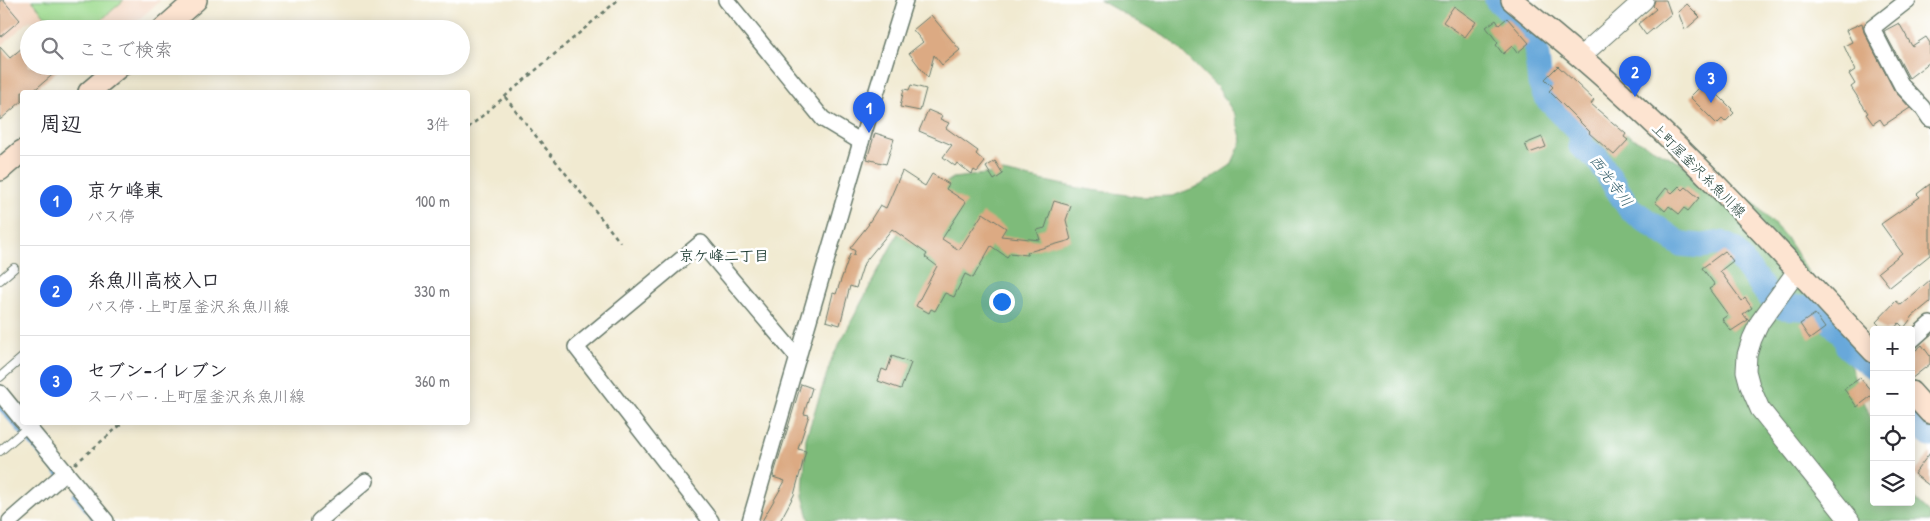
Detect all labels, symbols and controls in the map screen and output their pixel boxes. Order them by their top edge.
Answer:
search box [20,20,470,75]
icon: search [38,34,66,62]
text: ここで検索 [78,36,173,62]
pin: 2 [1619,56,1651,97]
pin: 3 [1695,62,1727,103]
pin: 1 [853,92,885,133]
text: 周辺 [40,109,82,138]
text: 3件 [427,113,450,135]
street label: 上町屋釜沢糸魚川線 [1648,118,1751,221]
water label: 西光寺川 [1585,150,1638,211]
text: 京ケ峰東 [87,177,163,203]
text: 1 [53,190,59,212]
text: 100 m [415,190,450,212]
text: バス停 [87,205,135,227]
district label: 京ケ峰二丁目 [679,245,769,266]
text: 糸魚川高校入口 [87,267,220,293]
text: 2 [52,280,60,302]
text: 330 m [414,280,450,302]
your location [989,289,1015,315]
text: バス停 · 上町屋釜沢糸魚川線 [87,295,290,317]
map controls [1870,326,1915,506]
button: + [1870,326,1915,371]
text: セブン-イレブン [87,357,228,383]
text: 3 [52,370,60,392]
text: 360 m [415,370,450,392]
button: − [1870,371,1915,416]
text: スーパー · 上町屋釜沢糸魚川線 [87,385,305,407]
button: locate [1870,416,1915,461]
button: layers [1870,461,1915,506]

